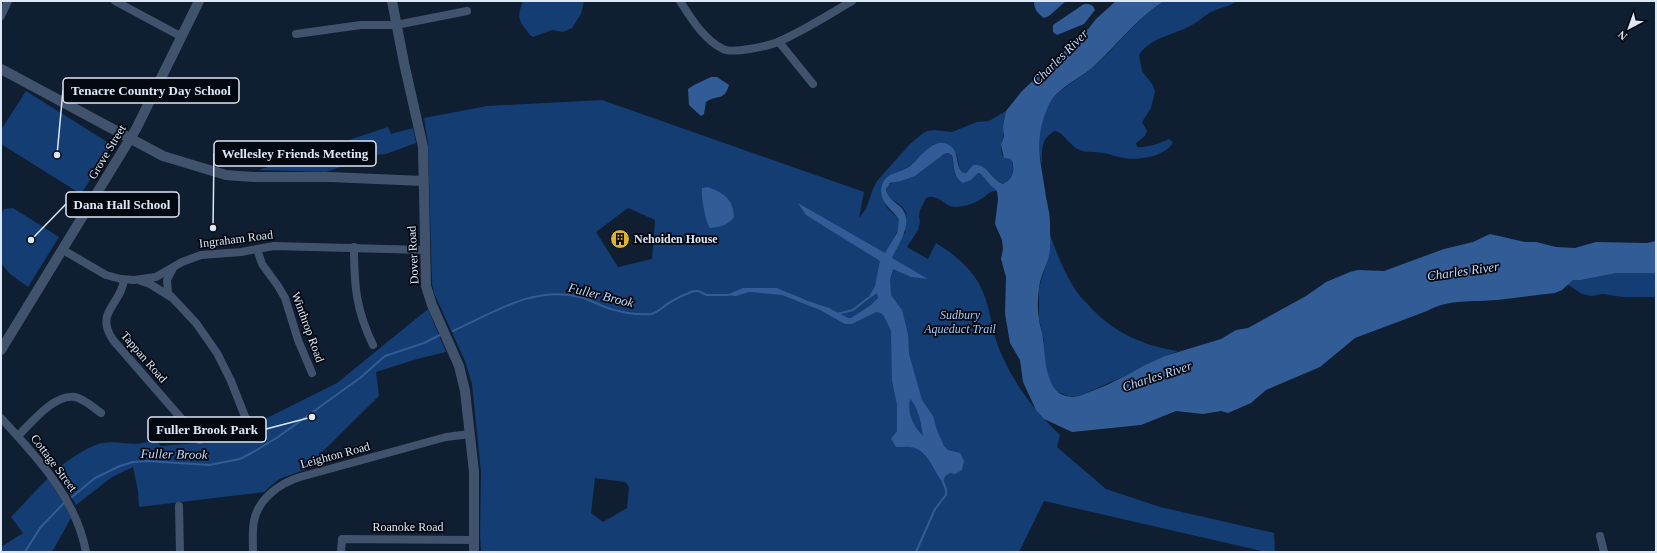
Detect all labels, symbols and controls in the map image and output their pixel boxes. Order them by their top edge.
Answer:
north arrow [1609,8,1649,48]
water label: Charles River [1029,25,1092,88]
text: N [1615,28,1629,43]
callout: Tenacre Country Day School [63,78,239,103]
text: Tenacre Country Day School [71,83,231,98]
street label: Grove Street [85,122,129,182]
callout: Wellesley Friends Meeting [214,141,376,166]
text: Wellesley Friends Meeting [222,146,369,161]
callout: Dana Hall School [66,192,179,217]
text: Dana Hall School [74,197,171,212]
street label: Dover Road [404,226,422,284]
street label: Ingraham Road [198,228,274,250]
building icon: Nehoiden House [609,228,631,250]
place label: Nehoiden House [634,232,718,246]
water label: Charles River [1426,258,1501,283]
water label: Fuller Brook [566,279,636,310]
street label: Winthrop Road [289,290,327,364]
park label: Sudbury Aqueduct Trail [923,308,996,336]
street label: Tappan Road [118,328,170,386]
water label: Charles River [1120,357,1195,394]
callout: Fuller Brook Park [148,417,266,442]
text: Fuller Brook Park [156,422,259,437]
street label: Cottage Street [28,432,81,495]
street label: Leighton Road [299,439,371,471]
water label: Fuller Brook [139,446,208,462]
street label: Roanoke Road [373,520,444,534]

